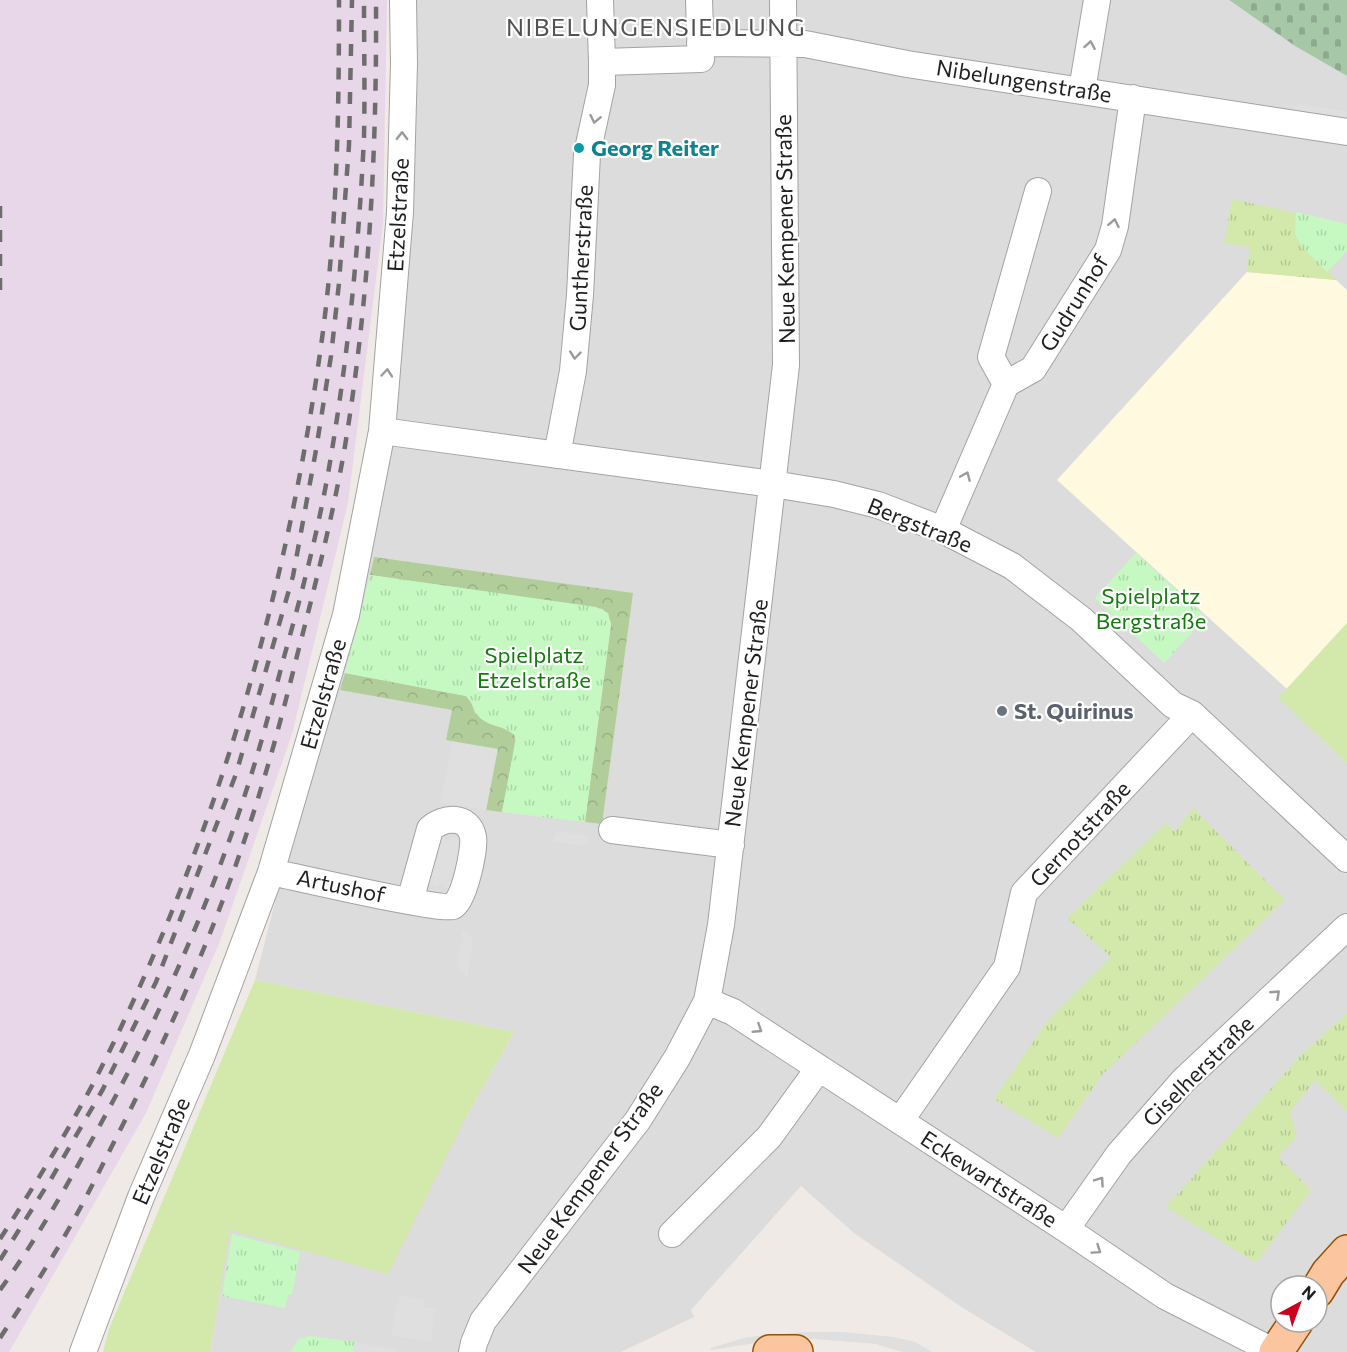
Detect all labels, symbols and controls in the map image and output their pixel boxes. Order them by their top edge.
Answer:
district label: NIBELUNGENSIEDLUNG [506,12,806,41]
one-way arrow [1083,40,1096,50]
street label: Nibelungenstraße [934,53,1114,108]
one-way arrow [589,114,602,124]
street label: Neue Kempener Straße [769,114,800,344]
one-way arrow [396,132,409,141]
place label: Georg Reiter [591,134,719,161]
marker: Georg Reiter [572,141,586,155]
street label: Etzelstraße [381,157,414,273]
street label: Guntherstraße [563,184,598,332]
one-way arrow [1108,218,1120,227]
street label: Gudrunhof [1033,249,1114,356]
one-way arrow [569,350,581,360]
one-way arrow [380,368,393,377]
one-way arrow [959,472,971,483]
street label: Bergstraße [864,491,976,558]
park label: Spielplatz Bergstraße [1096,582,1206,634]
street label: Neue Kempener Straße [718,597,773,829]
street label: Etzelstraße [294,635,351,752]
park label: Spielplatz Etzelstraße [477,641,591,693]
place label: St. Quirinus [1014,697,1134,724]
marker: St. Quirinus [995,704,1009,718]
street label: Gernotstraße [1024,775,1136,892]
street label: Artushof [294,863,388,908]
one-way arrow [1268,990,1279,1001]
street label: Giselherstraße [1137,1010,1259,1132]
one-way arrow [752,1021,763,1032]
street label: Neue Kempener Straße [511,1077,668,1279]
street label: Etzelstraße [126,1093,195,1209]
street label: Eckewartstraße [916,1124,1063,1233]
one-way arrow [1093,1177,1104,1188]
one-way arrow [1091,1243,1102,1254]
north arrow [1269,1274,1329,1334]
text: N [1298,1281,1320,1303]

